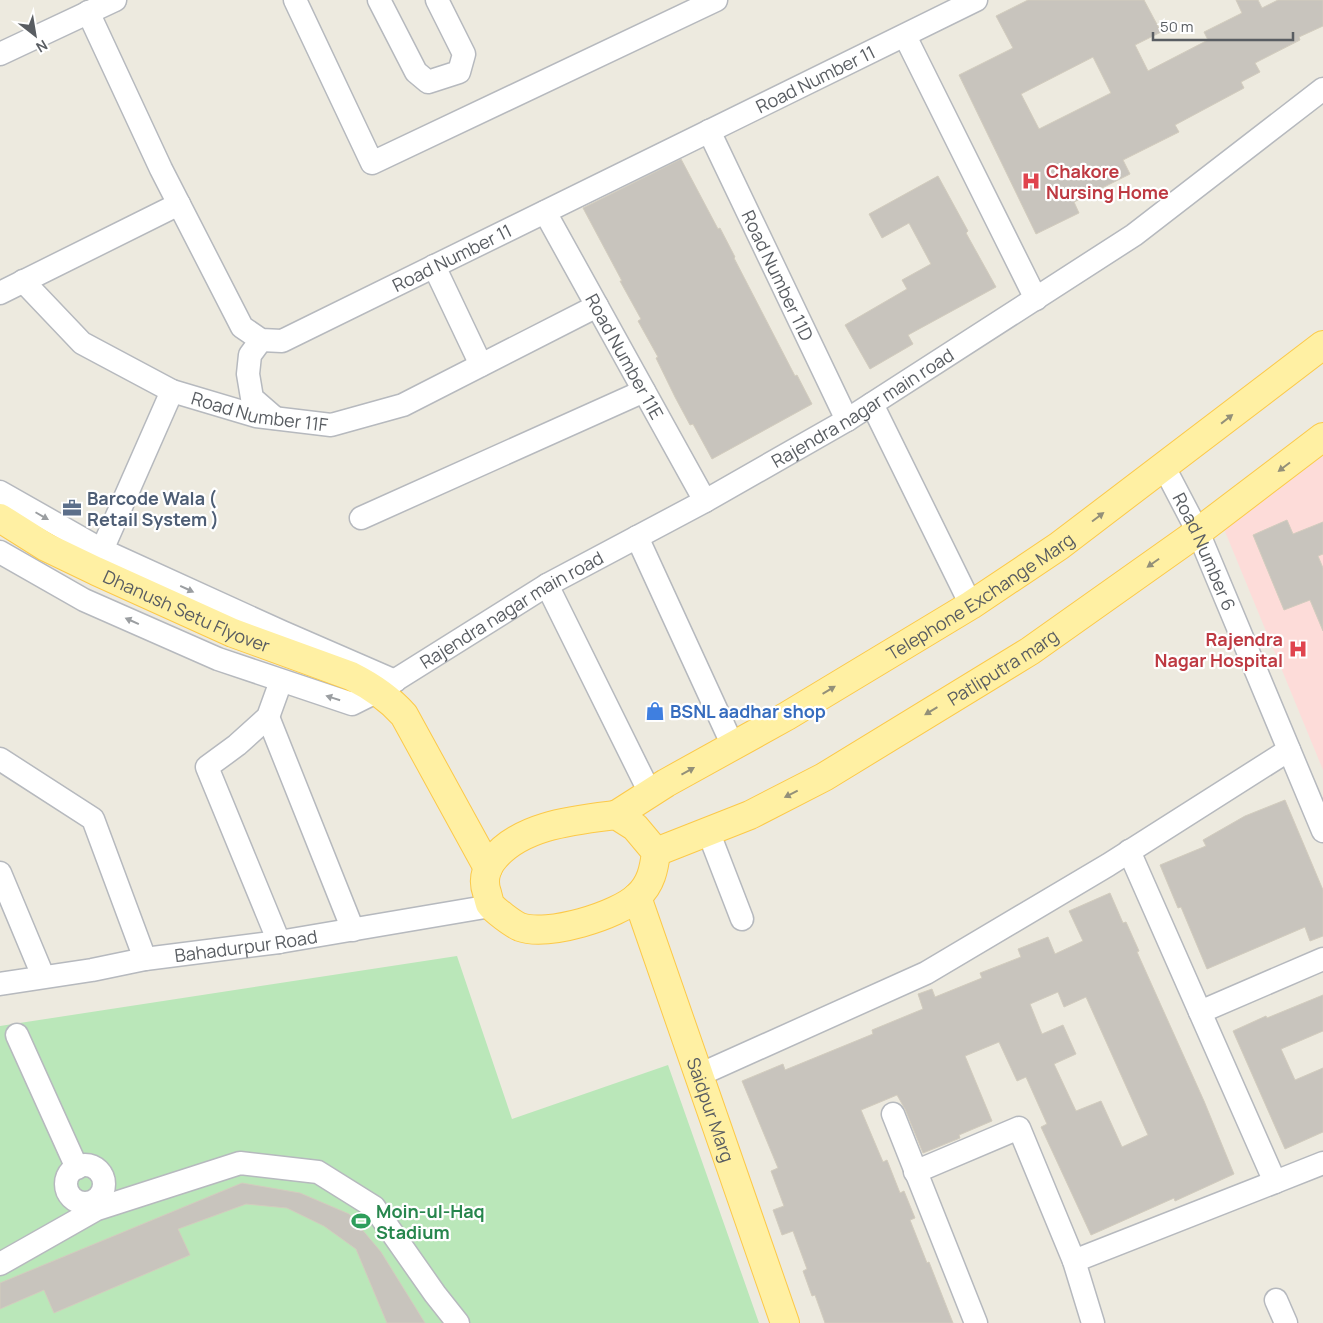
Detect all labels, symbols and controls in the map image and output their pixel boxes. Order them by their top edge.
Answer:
north arrow [10,10,60,60]
scale bar [1153,10,1293,42]
text: 50 m [1160,16,1194,37]
text: N [33,36,51,57]
street label: Road Number 11 [752,40,879,118]
place label: Chakore Nursing Home [1046,159,1169,204]
hospital icon: Chakore Nursing Home [1020,170,1042,192]
street label: Road Number 11D [737,206,819,345]
street label: Road Number 11 [388,218,515,297]
street label: Road Number 11E [580,289,669,424]
street label: Rajendra nagar main road [767,342,958,473]
street label: Road Number 11F [189,385,329,437]
one-way arrow [1220,414,1234,424]
one-way arrow [1278,461,1291,472]
place label: Barcode Wala ( Retail System ) [87,486,219,531]
street label: Road Number 6 [1167,488,1242,614]
office icon: Barcode Wala ( Retail System ) [61,497,83,519]
one-way arrow [36,511,49,520]
one-way arrow [1091,512,1105,522]
street label: Telephone Exchange Marg [882,527,1079,665]
street label: Rajendra nagar main road [415,545,607,674]
one-way arrow [1147,558,1160,568]
street label: Dhanush Setu Flyover [100,564,274,658]
one-way arrow [180,585,194,593]
one-way arrow [125,617,139,625]
street label: Patliputra marg [943,623,1063,711]
place label: Rajendra Nagar Hospital [1154,627,1283,672]
hospital icon: Rajendra Nagar Hospital [1287,638,1309,660]
one-way arrow [822,686,835,695]
one-way arrow [325,694,340,702]
place label: BSNL aadhar shop [670,699,826,723]
shop icon: BSNL aadhar shop [644,700,666,722]
one-way arrow [924,707,937,716]
one-way arrow [680,767,695,775]
one-way arrow [784,790,798,798]
street label: Bahadurpur Road [173,924,319,967]
street label: Saidpur Marg [682,1054,740,1165]
place label: Moin-ul-Haq Stadium [376,1199,485,1244]
sports icon: Moin-ul-Haq Stadium [350,1210,372,1232]

